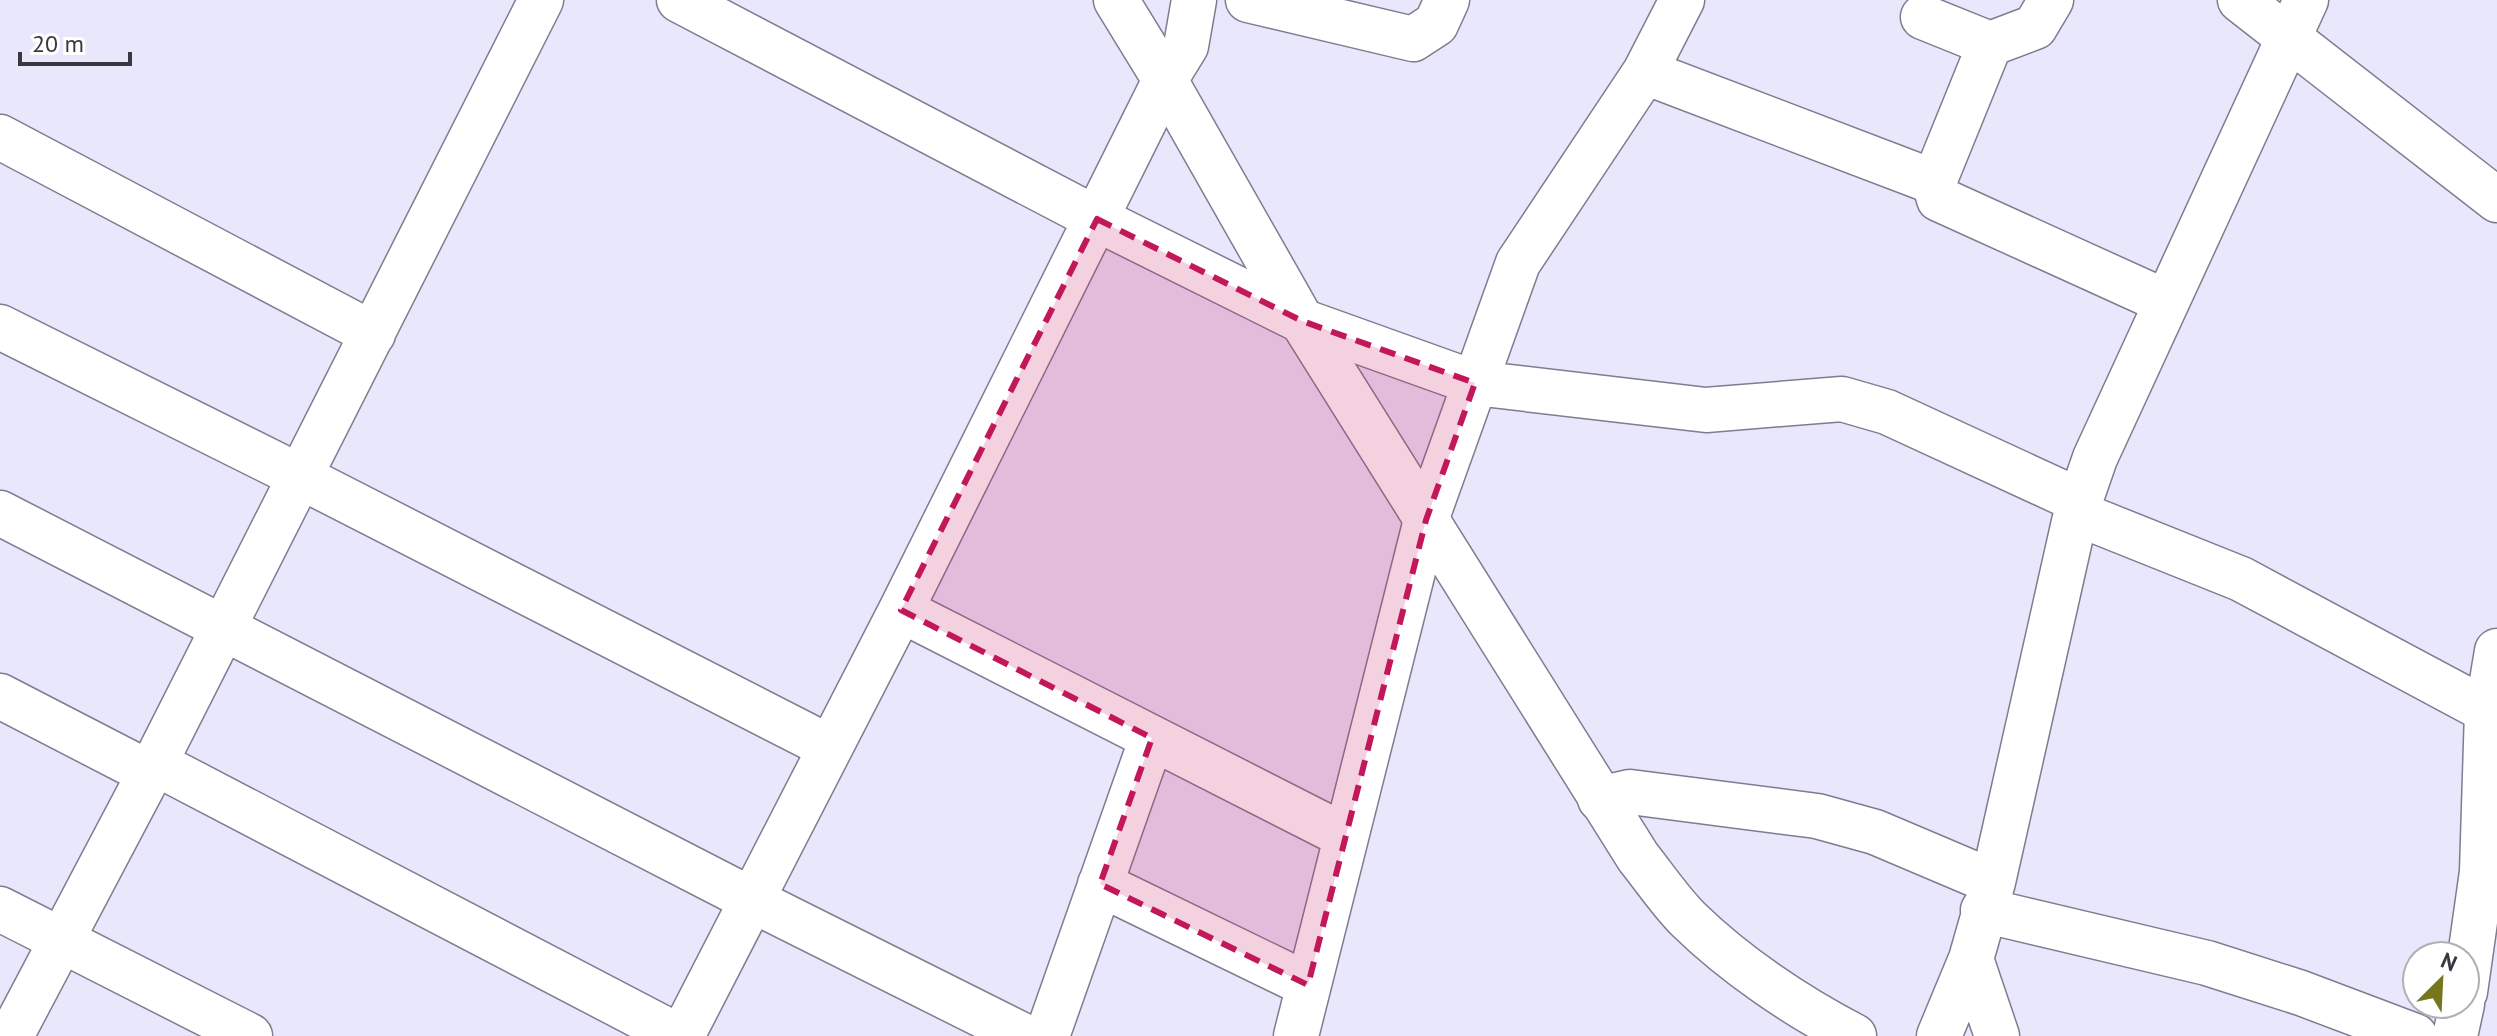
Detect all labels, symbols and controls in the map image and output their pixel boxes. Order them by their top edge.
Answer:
scale bar [20,16,130,66]
text: 20 m [32,28,84,59]
north arrow [2401,940,2481,1020]
text: N [2437,946,2461,977]

